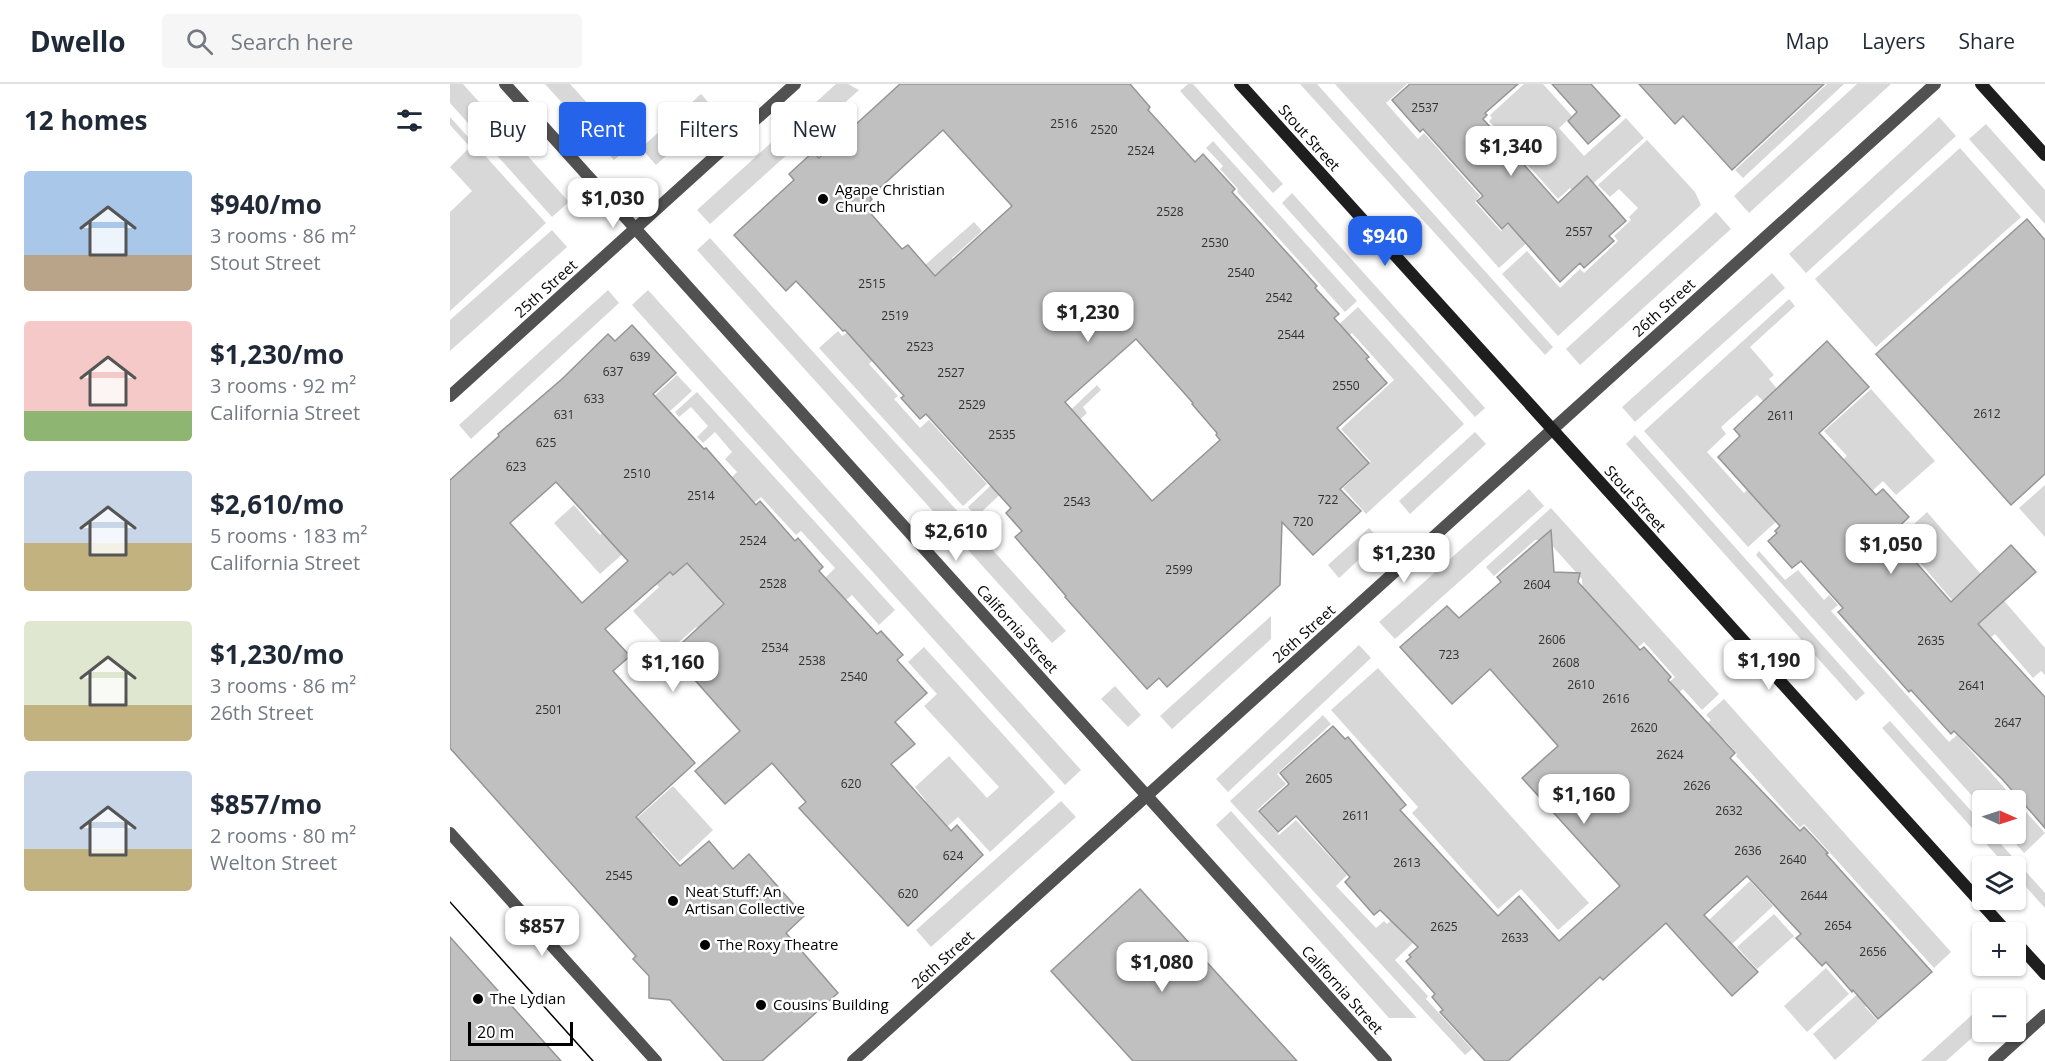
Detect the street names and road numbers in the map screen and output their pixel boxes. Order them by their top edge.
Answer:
street label: Stout Street [1275,100,1345,175]
street label: 25th Street [510,255,581,322]
street label: 26th Street [1628,274,1699,341]
street label: Stout Street [1601,461,1671,536]
street label: California Street [973,580,1063,677]
street label: 26th Street [1268,600,1339,667]
street label: 26th Street [907,926,978,993]
street label: California Street [1298,941,1388,1038]

